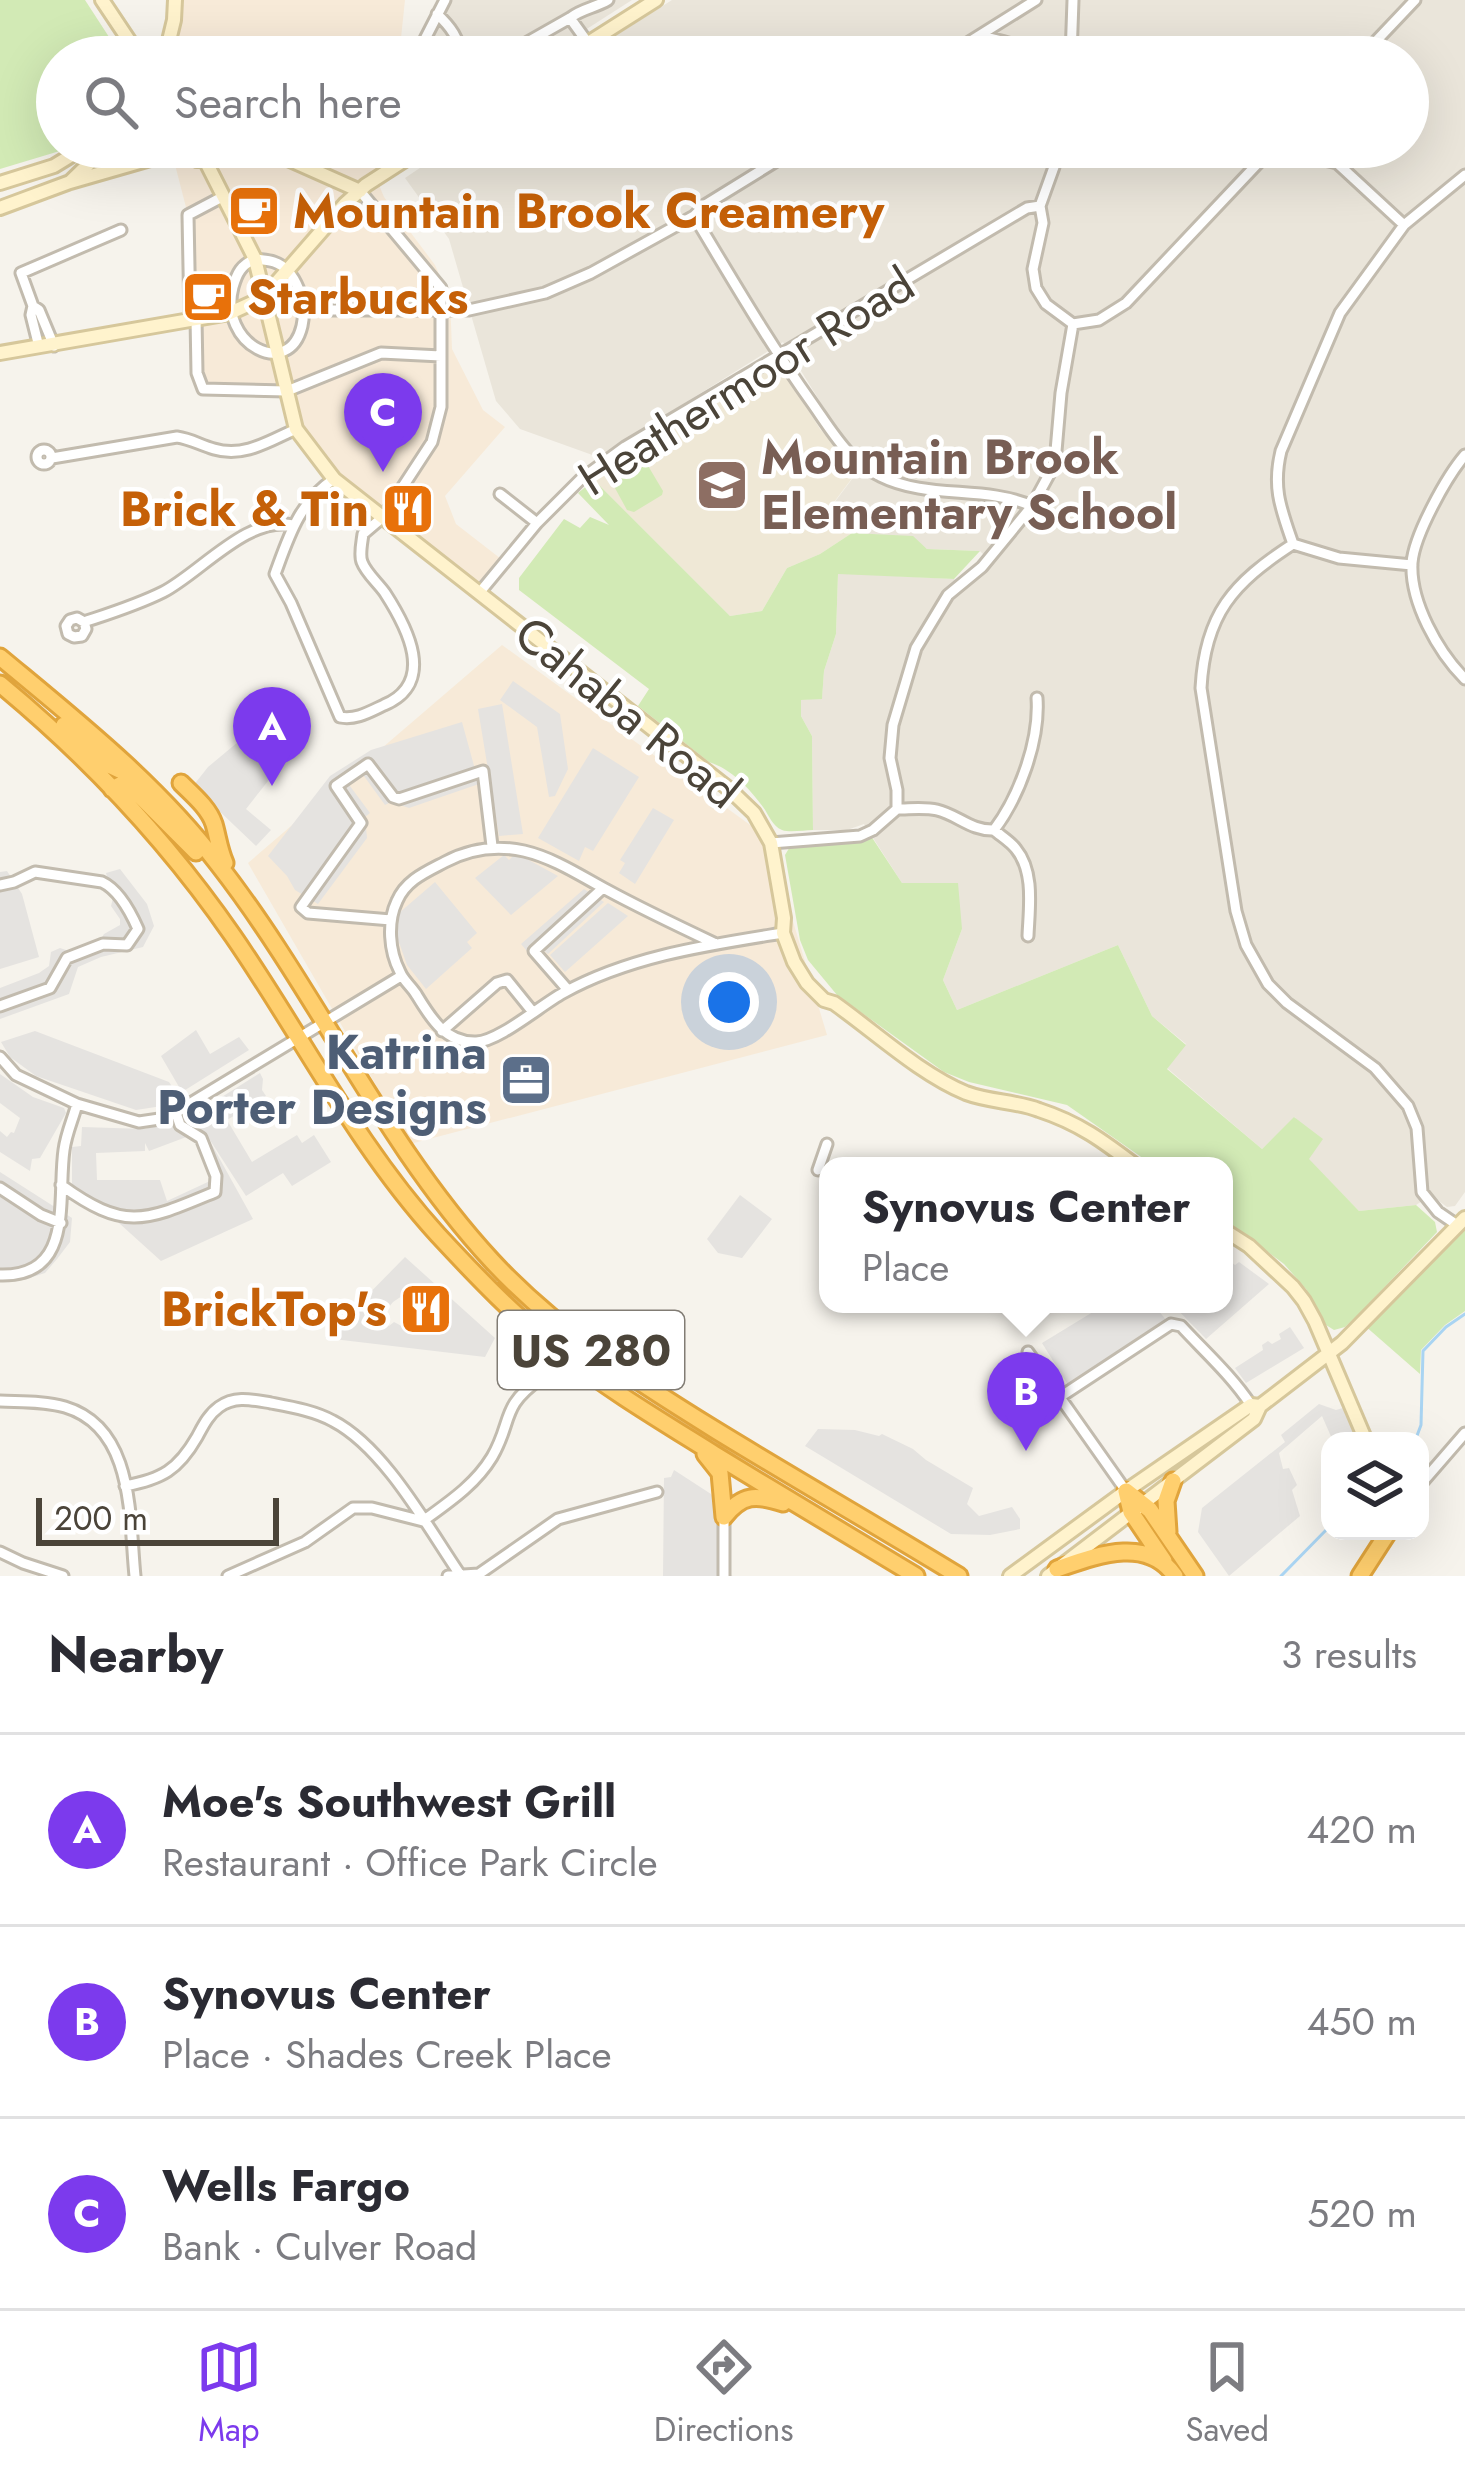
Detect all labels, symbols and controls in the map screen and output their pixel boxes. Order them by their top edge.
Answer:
search box [36,36,1429,168]
icon: search [78,69,144,135]
text: Search here [174,70,402,135]
place label: Mountain Brook Creamery [293,177,885,246]
cafe icon: Mountain Brook Creamery [226,183,282,239]
street label: Heathermoor Road [565,250,927,513]
place label: Starbucks [247,263,468,332]
cafe icon: Starbucks [180,269,236,325]
pin: C [344,373,422,472]
place label: Mountain Brook Elementary School [761,423,1177,547]
school or university icon: Mountain Brook Elementary School [694,457,750,513]
place label: Brick & Tin [120,475,369,544]
restaurant icon: Brick & Tin [380,481,436,537]
street label: Cahaba Road [500,600,755,825]
pin: A [233,687,311,786]
your location [699,972,759,1032]
place label: Katrina Porter Designs [157,1018,487,1142]
office icon: Katrina Porter Designs [498,1052,554,1108]
popup [819,1157,1233,1313]
text: Synovus Center [862,1174,1190,1239]
text: Place [862,1239,949,1296]
place label: BrickTop's [161,1275,387,1344]
restaurant icon: BrickTop's [398,1281,454,1337]
road number: US 280 [498,1311,684,1389]
pin: B [987,1352,1065,1451]
map controls [1321,1432,1429,1540]
button: layers [1321,1432,1429,1540]
scale bar [36,1492,279,1545]
text: 200 m [54,1495,148,1542]
text: Nearby [48,1617,223,1691]
text: 3 results [1281,1626,1417,1683]
text: Moe's Southwest Grill [162,1769,616,1834]
text: A [73,1801,101,1858]
text: 420 m [1307,1801,1417,1858]
text: Restaurant · Office Park Circle [162,1834,658,1891]
text: Synovus Center [162,1961,491,2026]
text: B [74,1993,100,2050]
text: 450 m [1307,1993,1417,2050]
text: Place · Shades Creek Place [162,2026,612,2083]
text: Wells Fargo [162,2153,410,2218]
text: C [73,2185,101,2242]
text: 520 m [1307,2185,1417,2242]
text: Bank · Culver Road [162,2218,477,2275]
tab: Map [196,2334,262,2453]
tab: Directions [654,2334,794,2453]
tab: Saved [1185,2334,1269,2453]

